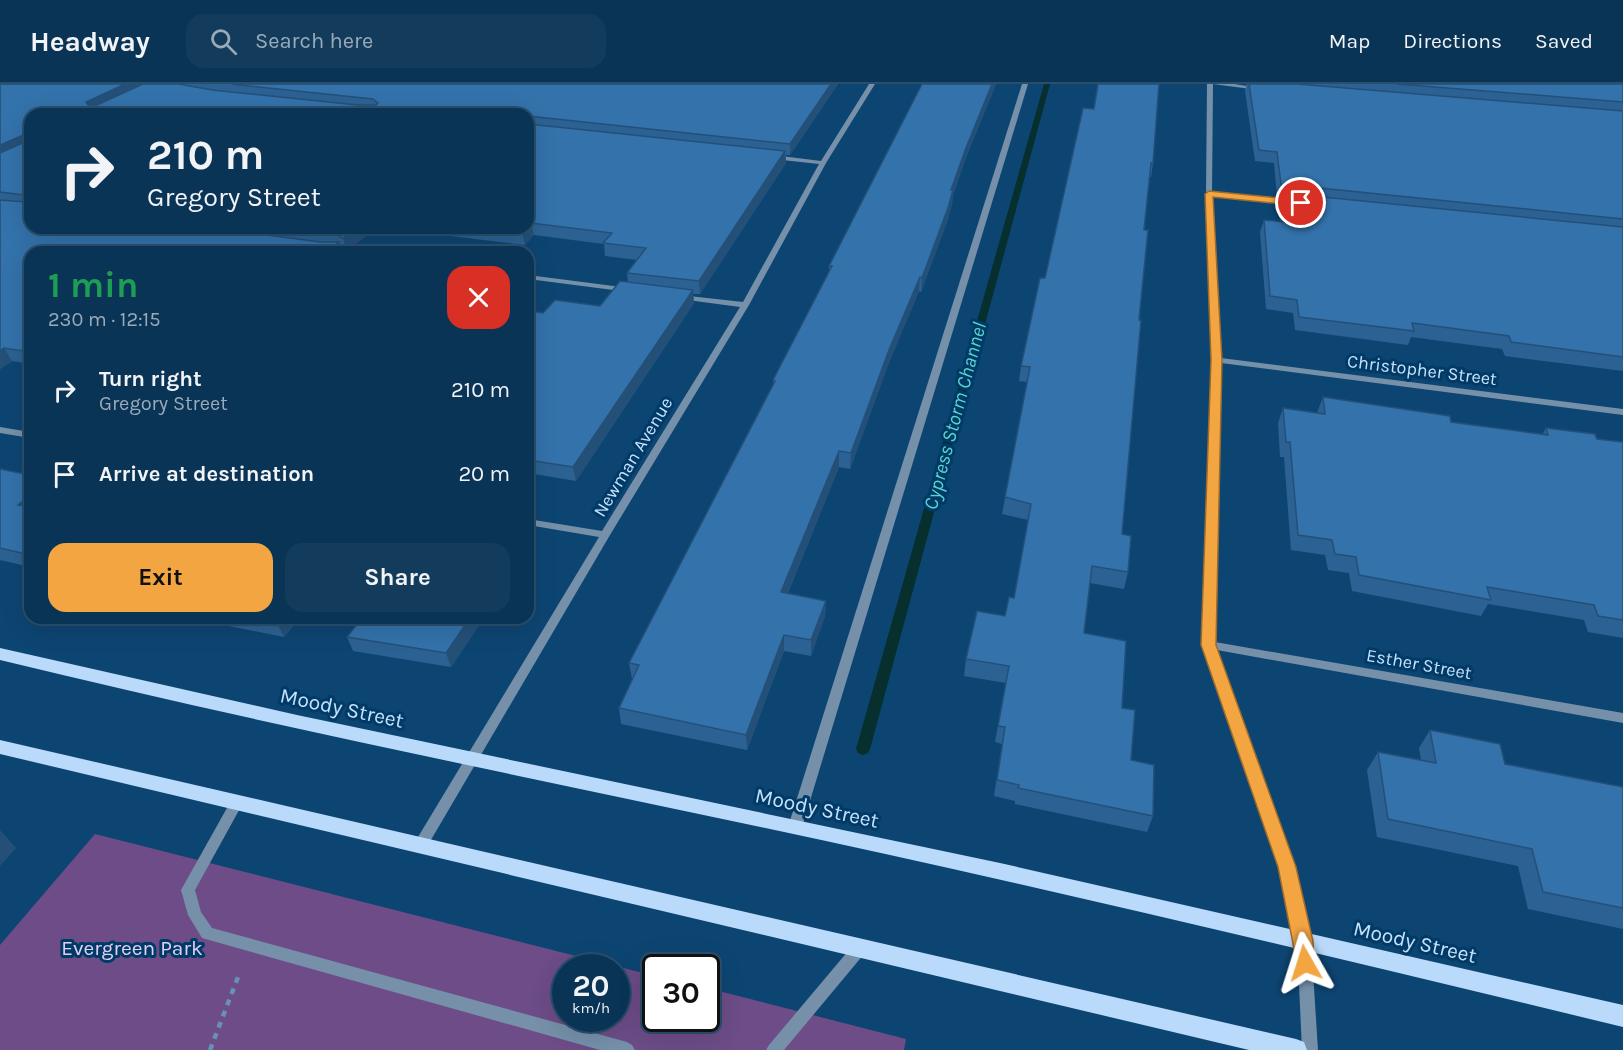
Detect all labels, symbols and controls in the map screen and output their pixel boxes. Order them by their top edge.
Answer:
search box [186,14,606,68]
text: Headway [30,25,150,58]
icon: search [207,25,240,58]
text: Search here [255,28,373,54]
text: Map [1329,29,1370,53]
text: Directions [1403,29,1502,53]
text: Saved [1535,29,1593,53]
text: 210 m [147,130,264,180]
icon: right [48,132,126,210]
pin [1275,177,1326,228]
text: Gregory Street [147,181,321,213]
icon: arrive [1284,186,1317,219]
text: 1 min [48,264,138,306]
button: close [447,266,510,329]
text: 230 m · 12:15 [48,308,161,331]
water label: Cypress Storm Channel [919,320,991,512]
street label: Christopher Street [1346,350,1498,390]
text: Turn right [99,366,202,392]
icon: right [48,374,81,407]
text: 210 m [451,377,510,403]
text: Gregory Street [99,392,228,415]
street label: Newman Avenue [589,393,677,521]
icon: arrive [48,458,81,491]
text: Arrive at destination [99,461,314,487]
text: 20 m [458,461,510,487]
button: Exit [48,543,273,612]
button: Share [285,543,510,612]
street label: Esther Street [1365,644,1474,684]
street label: Moody Street [278,683,406,733]
street label: Moody Street [753,783,881,833]
street label: Moody Street [1351,916,1479,968]
position arrow [1273,931,1337,995]
park label: Evergreen Park [61,936,203,960]
speed limit sign: 30 [642,954,720,1032]
text: 20 [572,968,610,1004]
text: km/h [572,999,610,1017]

